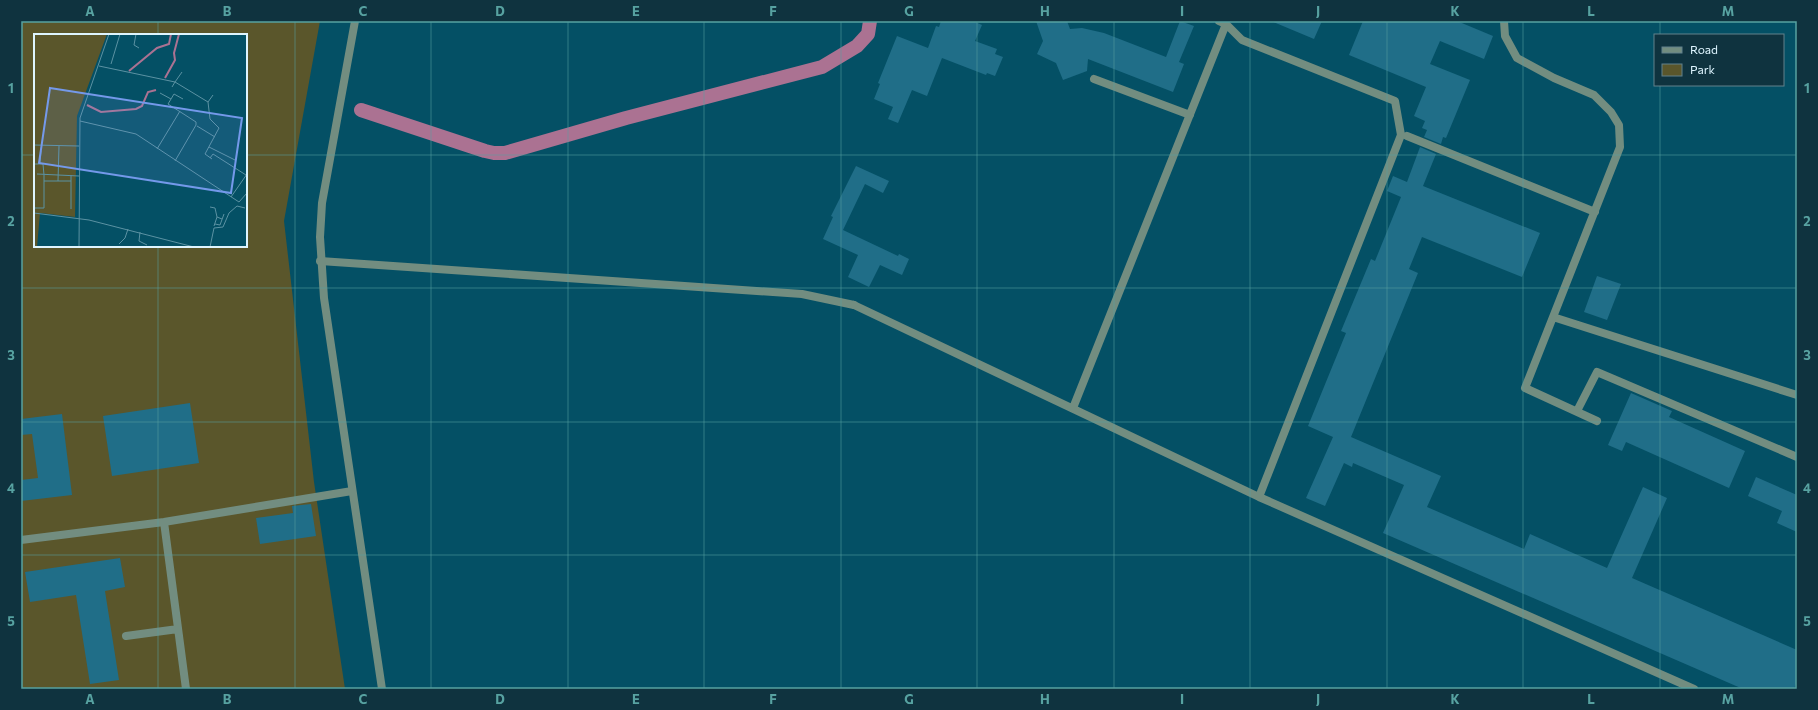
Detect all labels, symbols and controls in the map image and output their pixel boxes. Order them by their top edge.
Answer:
text: A [85,3,95,19]
text: B [223,3,232,19]
text: C [359,3,368,19]
text: D [495,3,505,19]
text: E [632,3,640,19]
text: F [769,3,777,19]
text: G [904,3,914,19]
text: H [1040,3,1050,19]
text: I [1180,3,1184,19]
text: J [1316,3,1320,19]
text: K [1450,3,1460,19]
text: L [1587,3,1595,19]
text: M [1722,3,1734,19]
inset map [34,34,247,247]
legend [1654,34,1784,86]
text: Road [1690,42,1718,56]
text: Park [1690,62,1716,76]
text: 1 [8,80,14,96]
text: 1 [1804,80,1810,96]
text: 2 [7,213,15,229]
text: 2 [1803,213,1811,229]
text: 3 [7,347,15,363]
text: 3 [1803,347,1811,363]
text: 4 [7,480,15,496]
text: 4 [1803,480,1811,496]
text: 5 [7,613,15,629]
text: 5 [1803,613,1811,629]
text: A [85,691,95,707]
text: B [223,691,232,707]
text: C [359,691,368,707]
text: D [495,691,505,707]
text: E [632,691,640,707]
text: F [769,691,777,707]
text: G [904,691,914,707]
text: H [1040,691,1050,707]
text: I [1180,691,1184,707]
text: J [1316,691,1320,707]
text: K [1450,691,1460,707]
text: L [1587,691,1595,707]
text: M [1722,691,1734,707]

